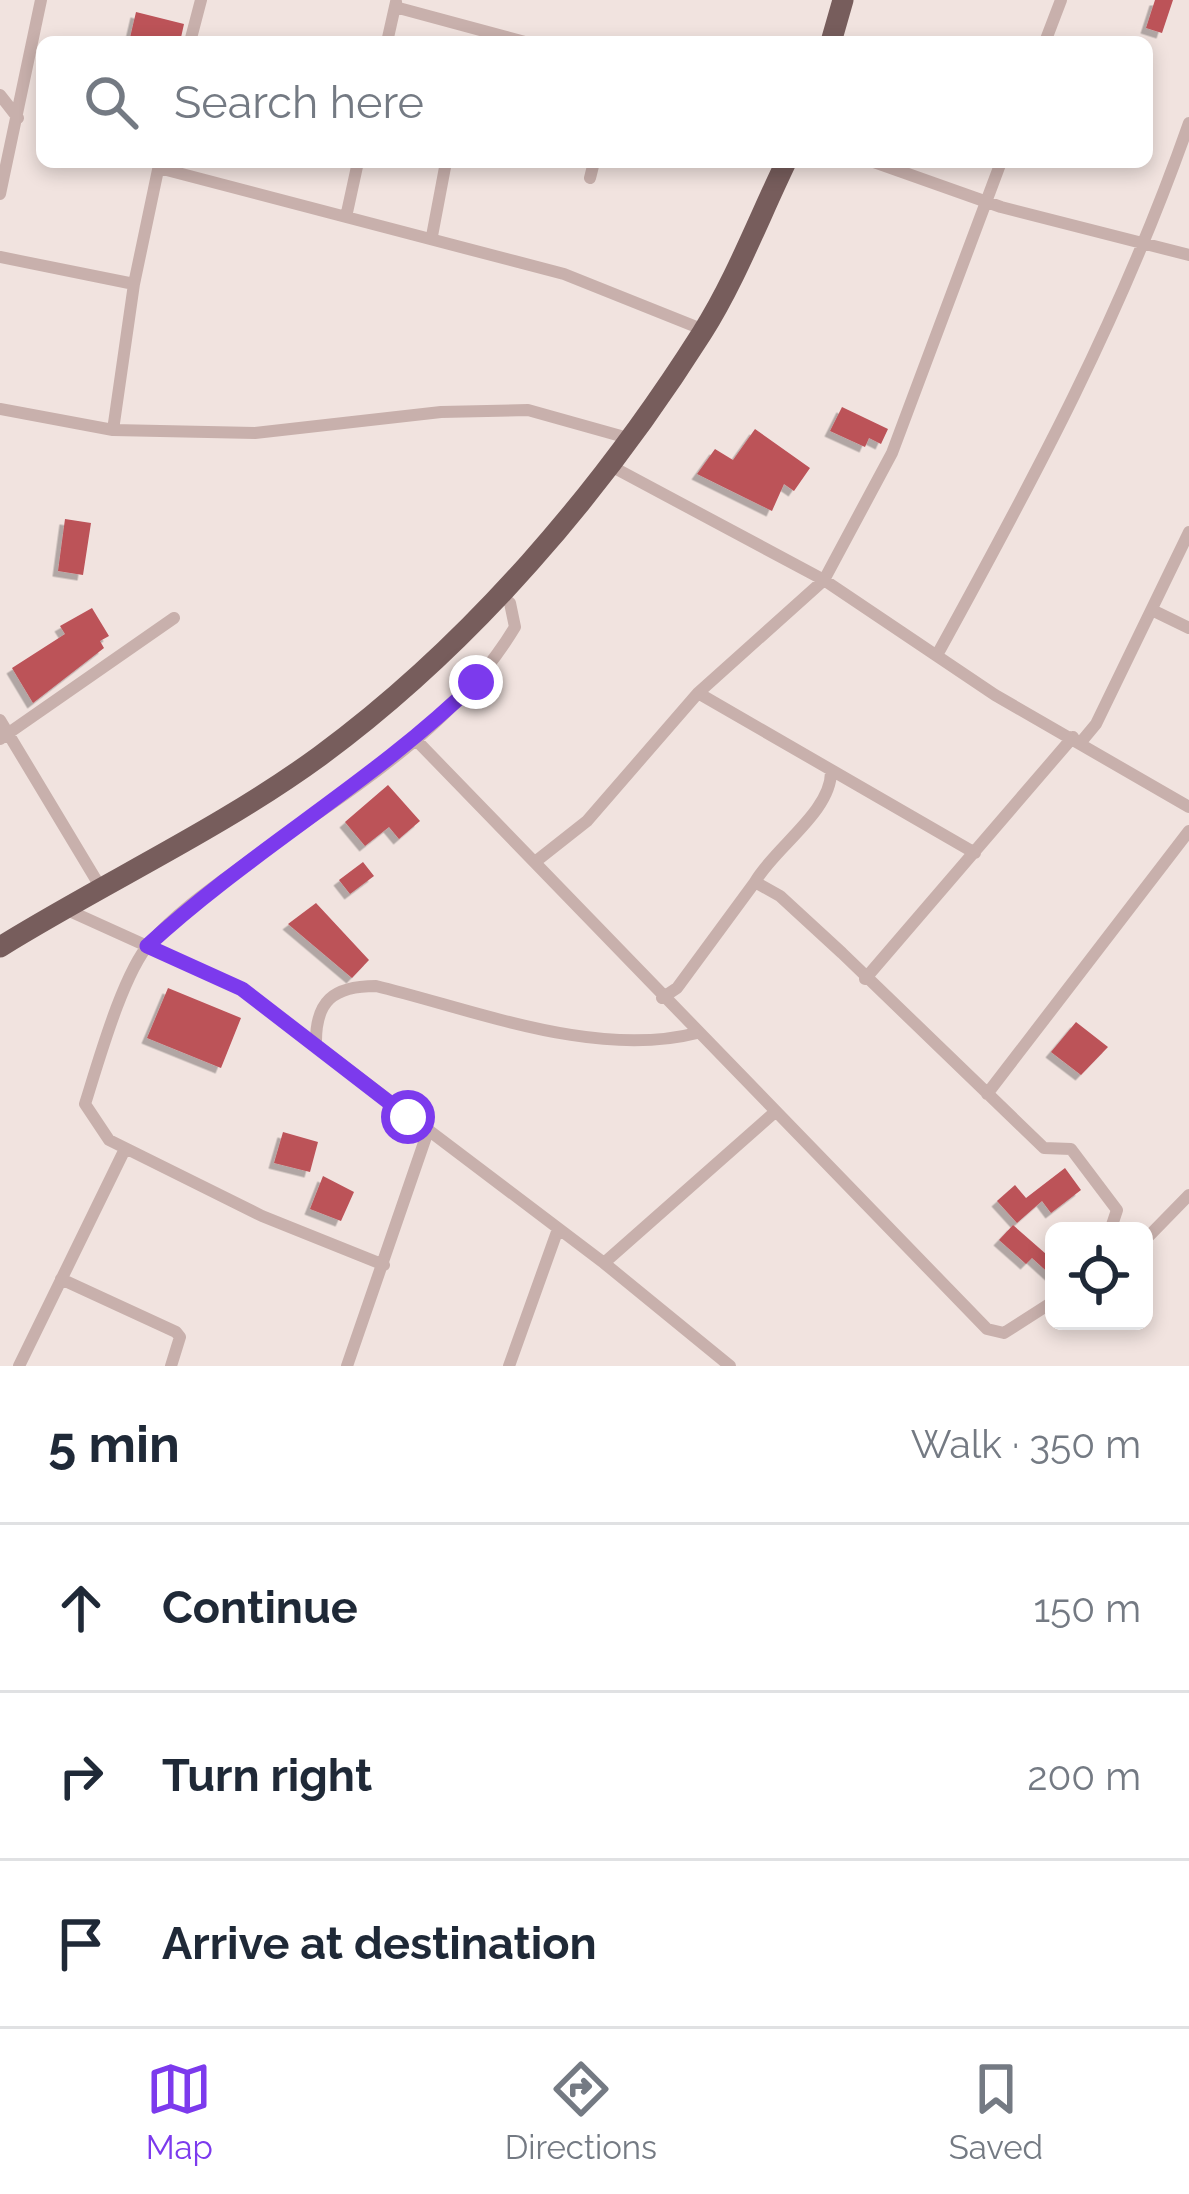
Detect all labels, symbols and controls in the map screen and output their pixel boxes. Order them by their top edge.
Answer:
search box [36,36,1153,168]
icon: search [78,69,144,135]
text: Search here [174,76,424,129]
route end [449,655,503,709]
route start [381,1090,435,1144]
map controls [1045,1222,1153,1330]
button: locate [1045,1222,1153,1330]
text: 5 min [48,1414,180,1474]
text: Walk · 350 m [911,1421,1141,1467]
icon: ahead [48,1575,114,1641]
text: Continue [162,1581,358,1634]
text: 150 m [1033,1585,1141,1631]
icon: right [48,1743,114,1809]
text: Turn right [162,1749,372,1802]
text: 200 m [1027,1753,1141,1799]
icon: arrive [48,1911,114,1977]
text: Arrive at destination [162,1917,597,1970]
tab: Map [146,2056,213,2167]
tab: Directions [505,2056,657,2167]
tab: Saved [949,2056,1043,2167]

